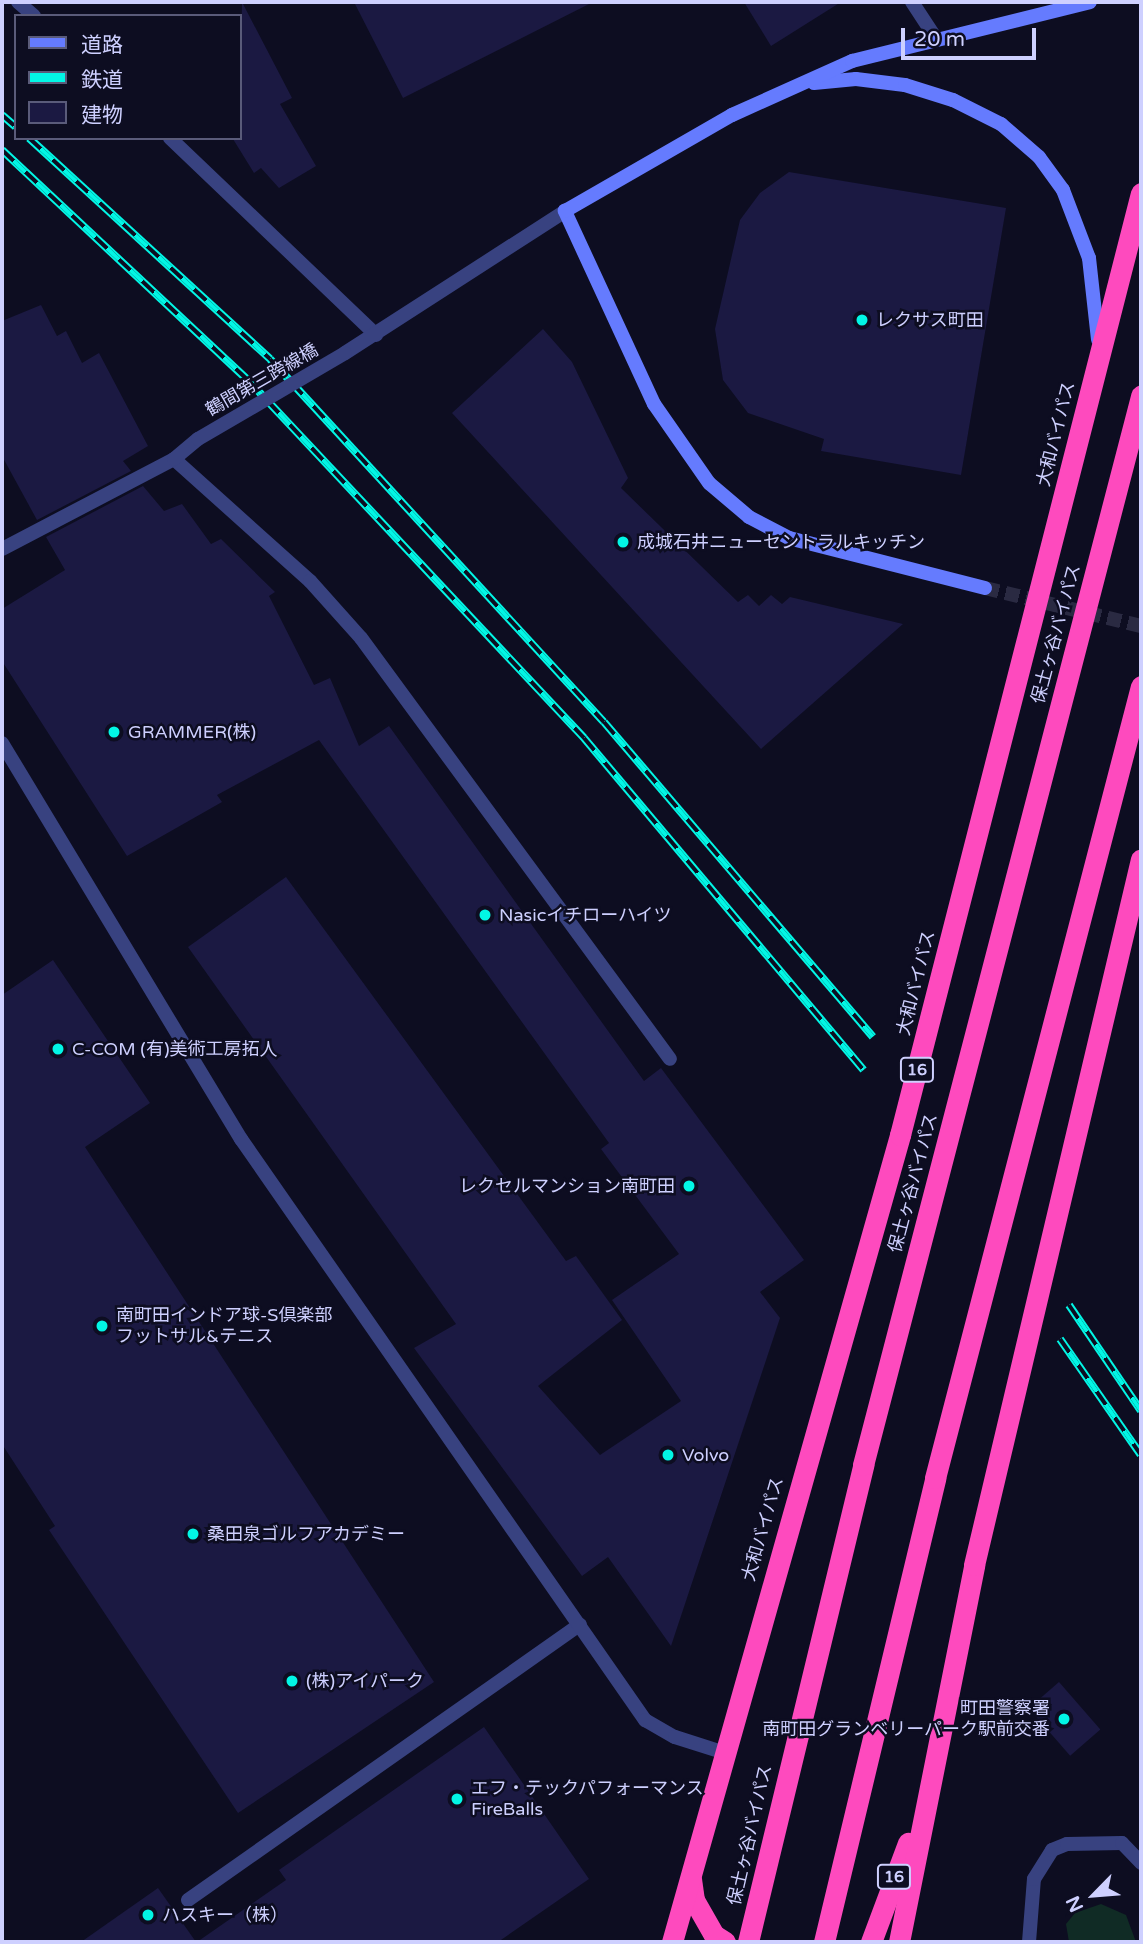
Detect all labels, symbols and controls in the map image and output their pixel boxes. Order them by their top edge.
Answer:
legend [14,14,242,140]
scale bar [905,14,1040,58]
text: 20 m [914,27,965,52]
text: 道路 [81,33,123,58]
text: 鉄道 [81,68,123,93]
text: 建物 [81,103,123,128]
place label: レクサス町田 [876,309,984,331]
marker: レクサス町田 [854,312,870,328]
street label: 鶴間第三跨線橋 [202,339,322,421]
street label: 大和バイパス [1032,379,1080,489]
place label: 成城石井ニューセントラルキッチン [637,531,925,553]
marker: 成城石井ニューセントラルキッチン [615,534,631,550]
street label: 保土ヶ谷バイパス [1027,562,1085,706]
place label: GRAMMER(株) [128,721,256,743]
marker: GRAMMER(株) [106,724,122,740]
place label: Nasicイチローハイツ [499,904,672,926]
marker: Nasicイチローハイツ [477,907,493,923]
street label: 大和バイパス [892,928,940,1038]
place label: C-COM (有)美術工房拓人 [72,1038,278,1060]
marker: C-COM (有)美術工房拓人 [50,1041,66,1057]
road number: 16 [900,1058,934,1082]
street label: 保土ヶ谷バイパス [884,1111,942,1255]
place label: レクセルマンション南町田 [459,1175,675,1197]
marker: レクセルマンション南町田 [681,1178,697,1194]
place label: 南町田インドア球-S倶楽部 フットサル&テニス [116,1305,332,1348]
marker: 南町田インドア球-S倶楽部 フットサル&テニス [94,1318,110,1334]
place label: Volvo [682,1444,729,1466]
marker: Volvo [660,1447,676,1463]
street label: 大和バイパス [738,1474,788,1584]
place label: 桑田泉ゴルフアカデミー [207,1523,405,1545]
marker: 桑田泉ゴルフアカデミー [185,1526,201,1542]
place label: (株)アイパーク [306,1670,425,1692]
marker: (株)アイパーク [284,1673,300,1689]
place label: 町田警察署 南町田グランベリーパーク駅前交番 [762,1698,1050,1740]
marker: 町田警察署 南町田グランベリーパーク駅前交番 [1056,1711,1072,1727]
street label: 保土ヶ谷バイパス [723,1762,777,1908]
place label: エフ・テックパフォーマンス FireBalls [471,1778,705,1820]
marker: エフ・テックパフォーマンス FireBalls [449,1791,465,1807]
north arrow [1059,1860,1129,1930]
road number: 16 [876,1865,912,1890]
text: N [1062,1892,1088,1915]
place label: ハスキー（株） [162,1904,288,1926]
marker: ハスキー（株） [140,1907,156,1923]

